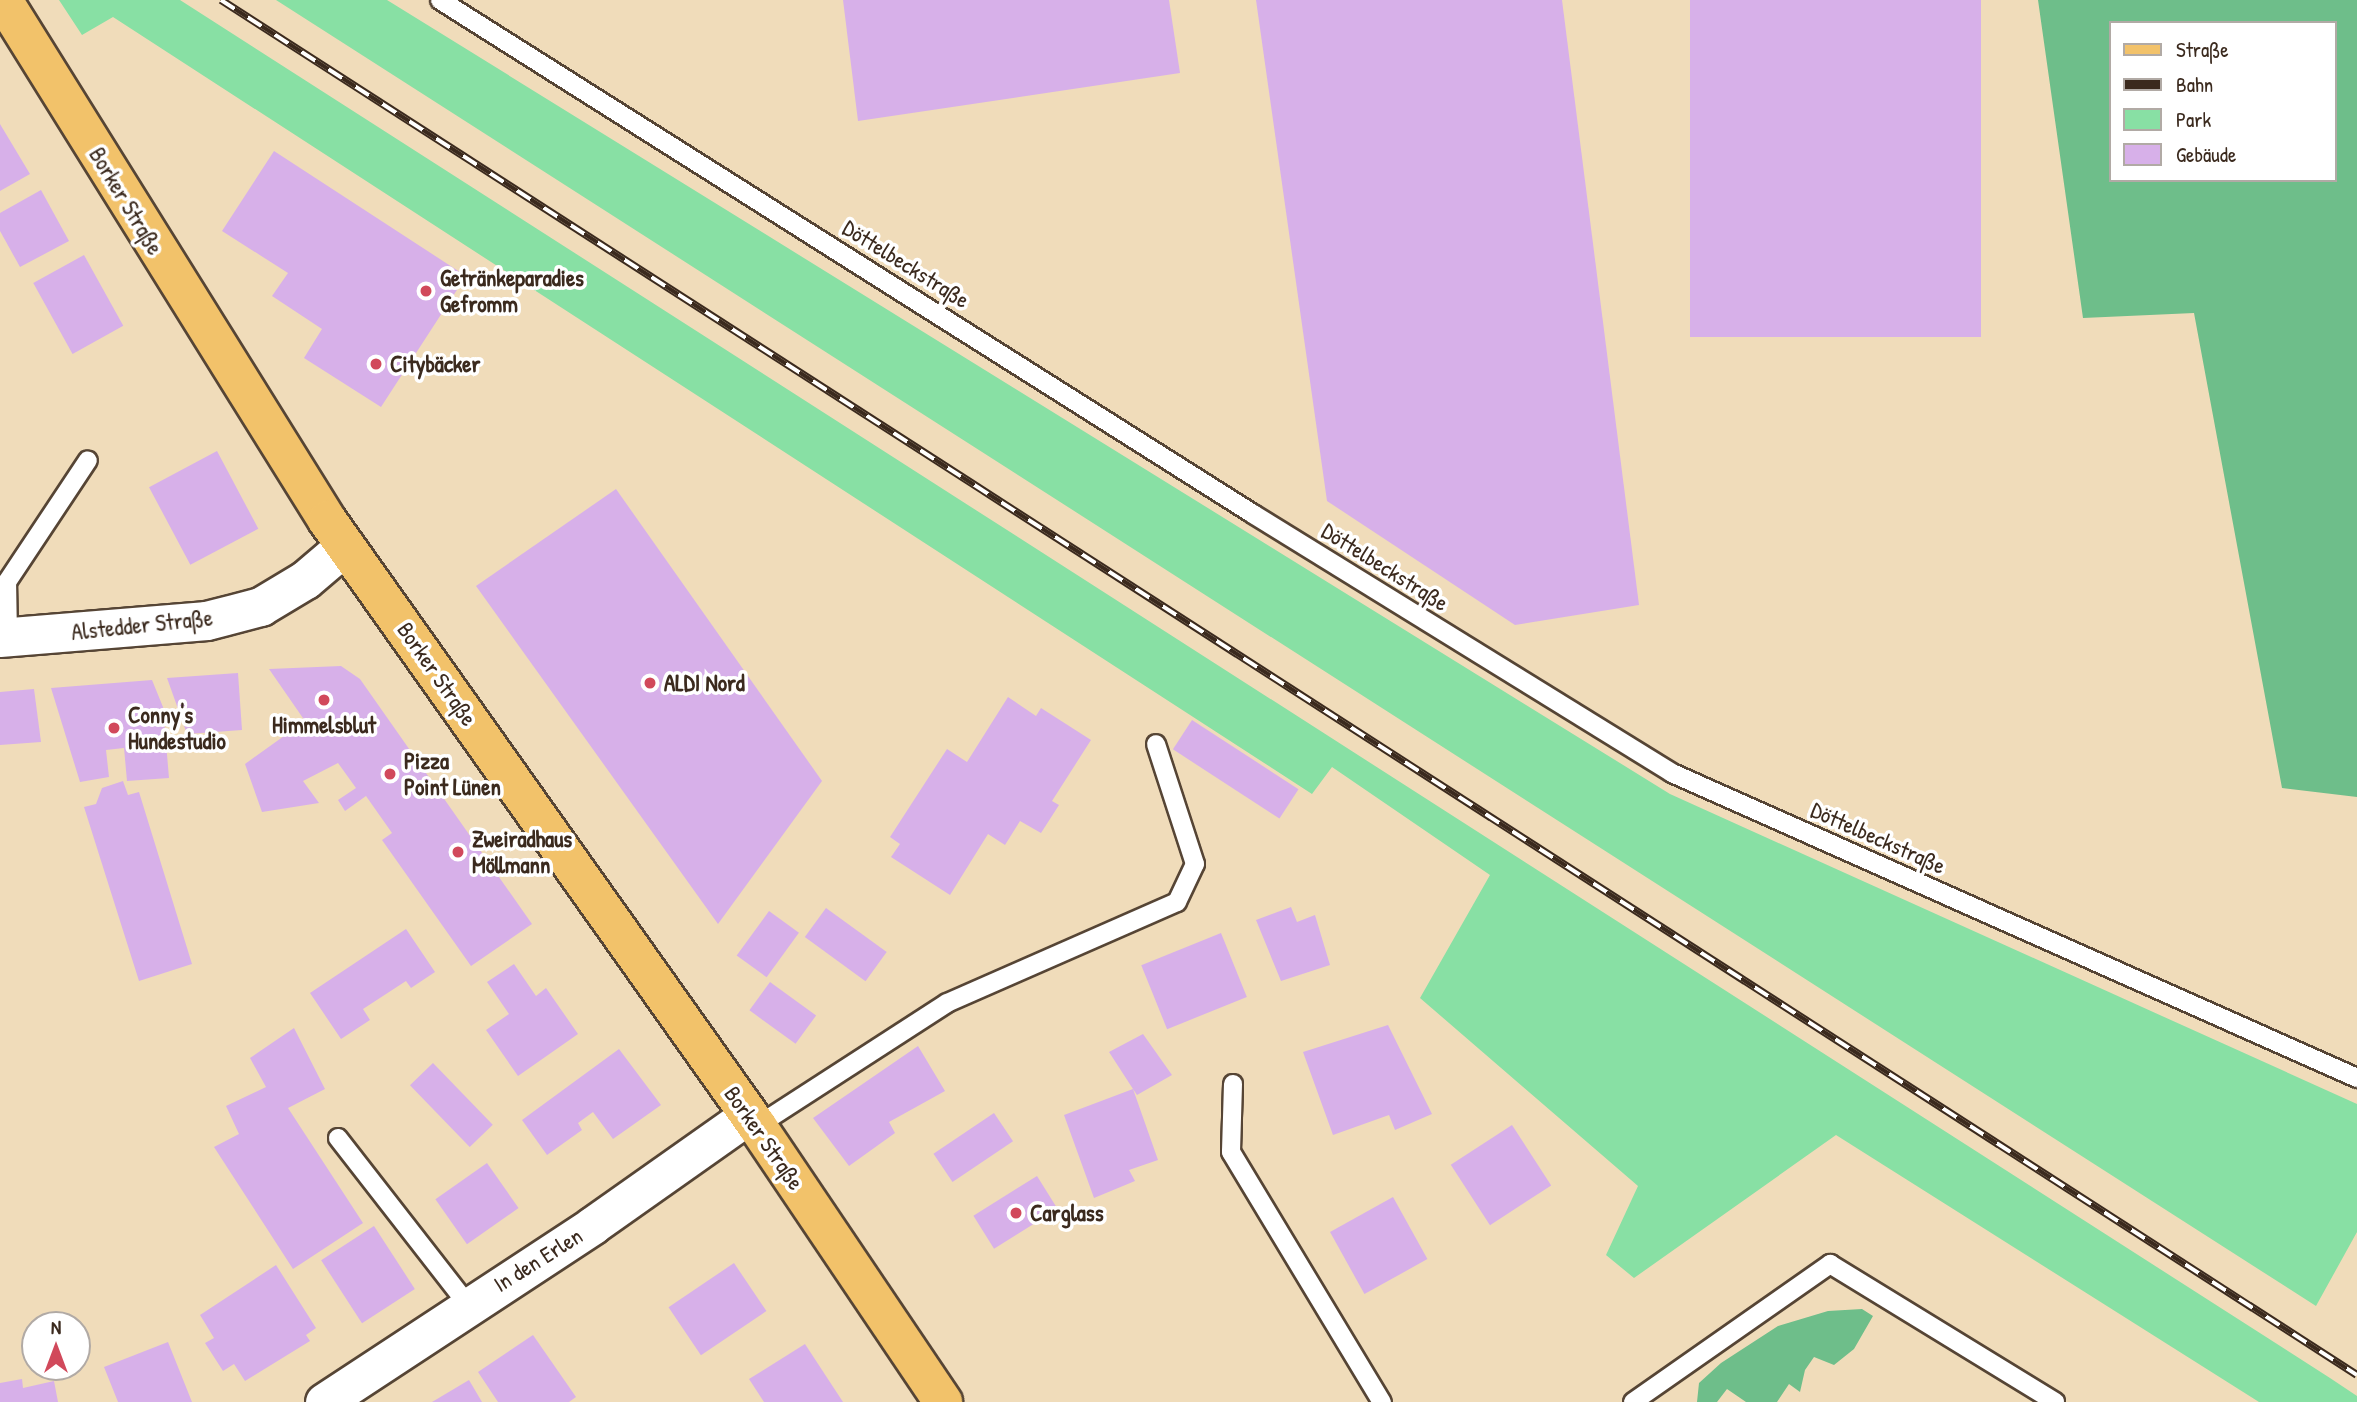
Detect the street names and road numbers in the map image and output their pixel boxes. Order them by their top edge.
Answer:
street label: Borker Straße [83,142,169,260]
street label: Döttelbeckstraße [837,214,975,314]
street label: Döttelbeckstraße [1316,517,1454,617]
street label: Alstedder Straße [70,604,214,646]
street label: Borker Straße [391,617,483,731]
street label: Döttelbeckstraße [1806,796,1950,880]
street label: Borker Straße [718,1081,810,1195]
street label: In den Erlen [488,1222,588,1298]

